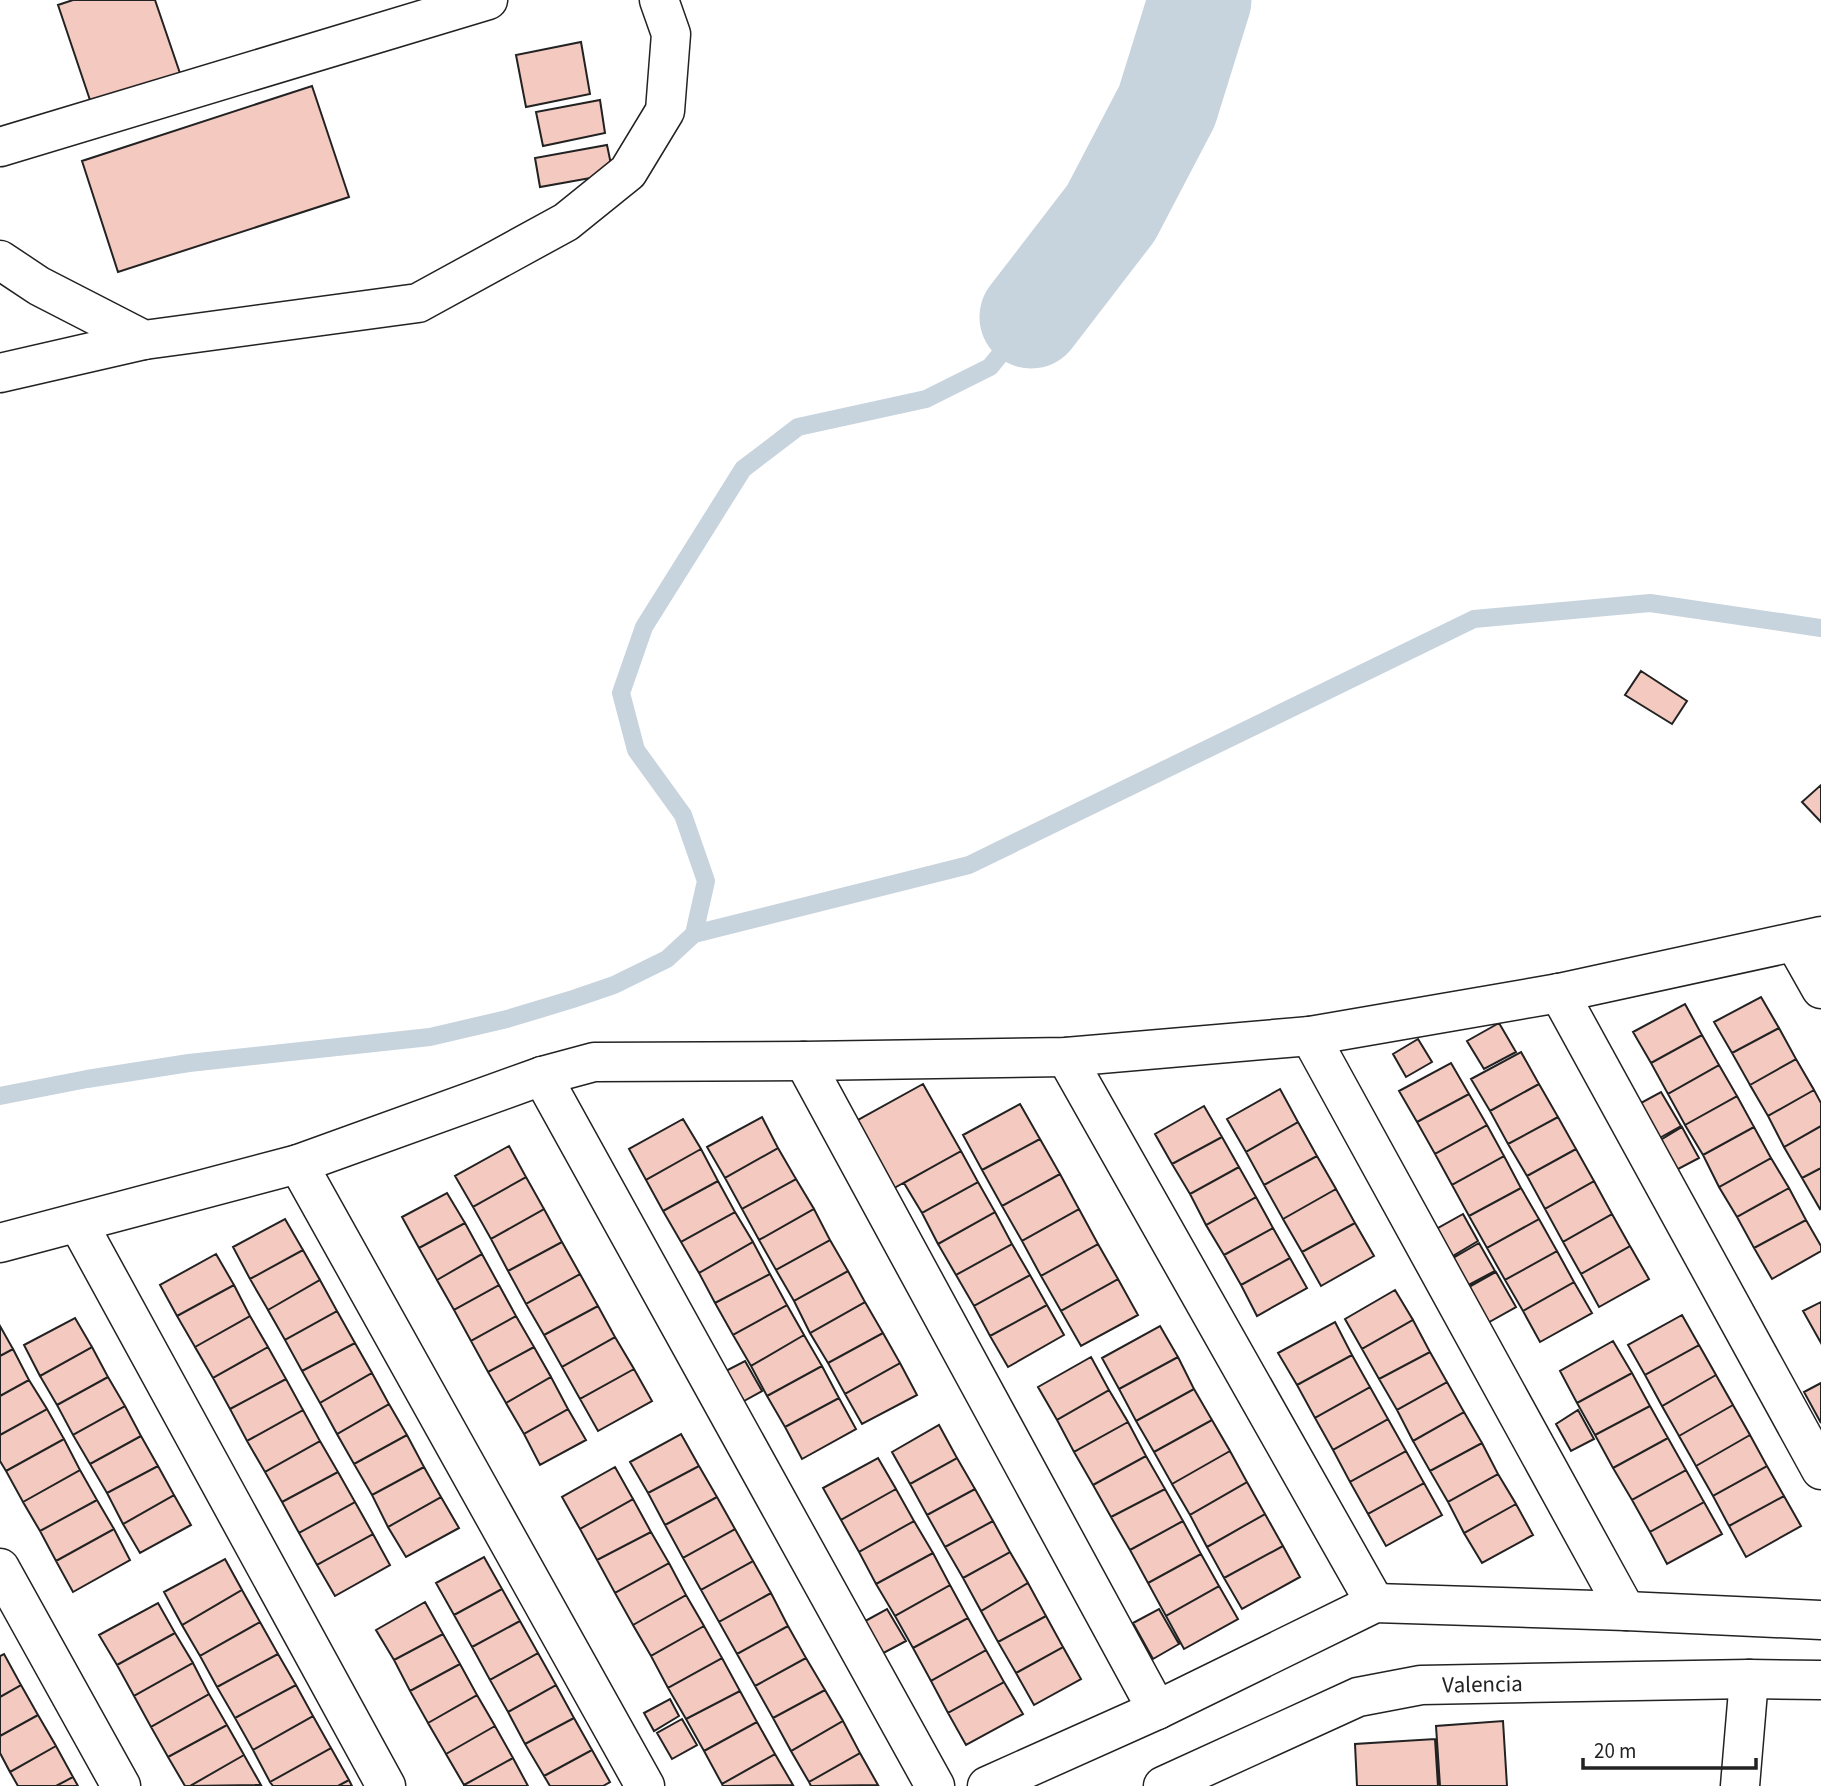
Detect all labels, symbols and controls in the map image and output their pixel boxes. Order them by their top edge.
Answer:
street label: Valencia [1442,1667,1523,1701]
scale bar [1583,1726,1756,1770]
text: 20 m [1594,1736,1636,1766]

